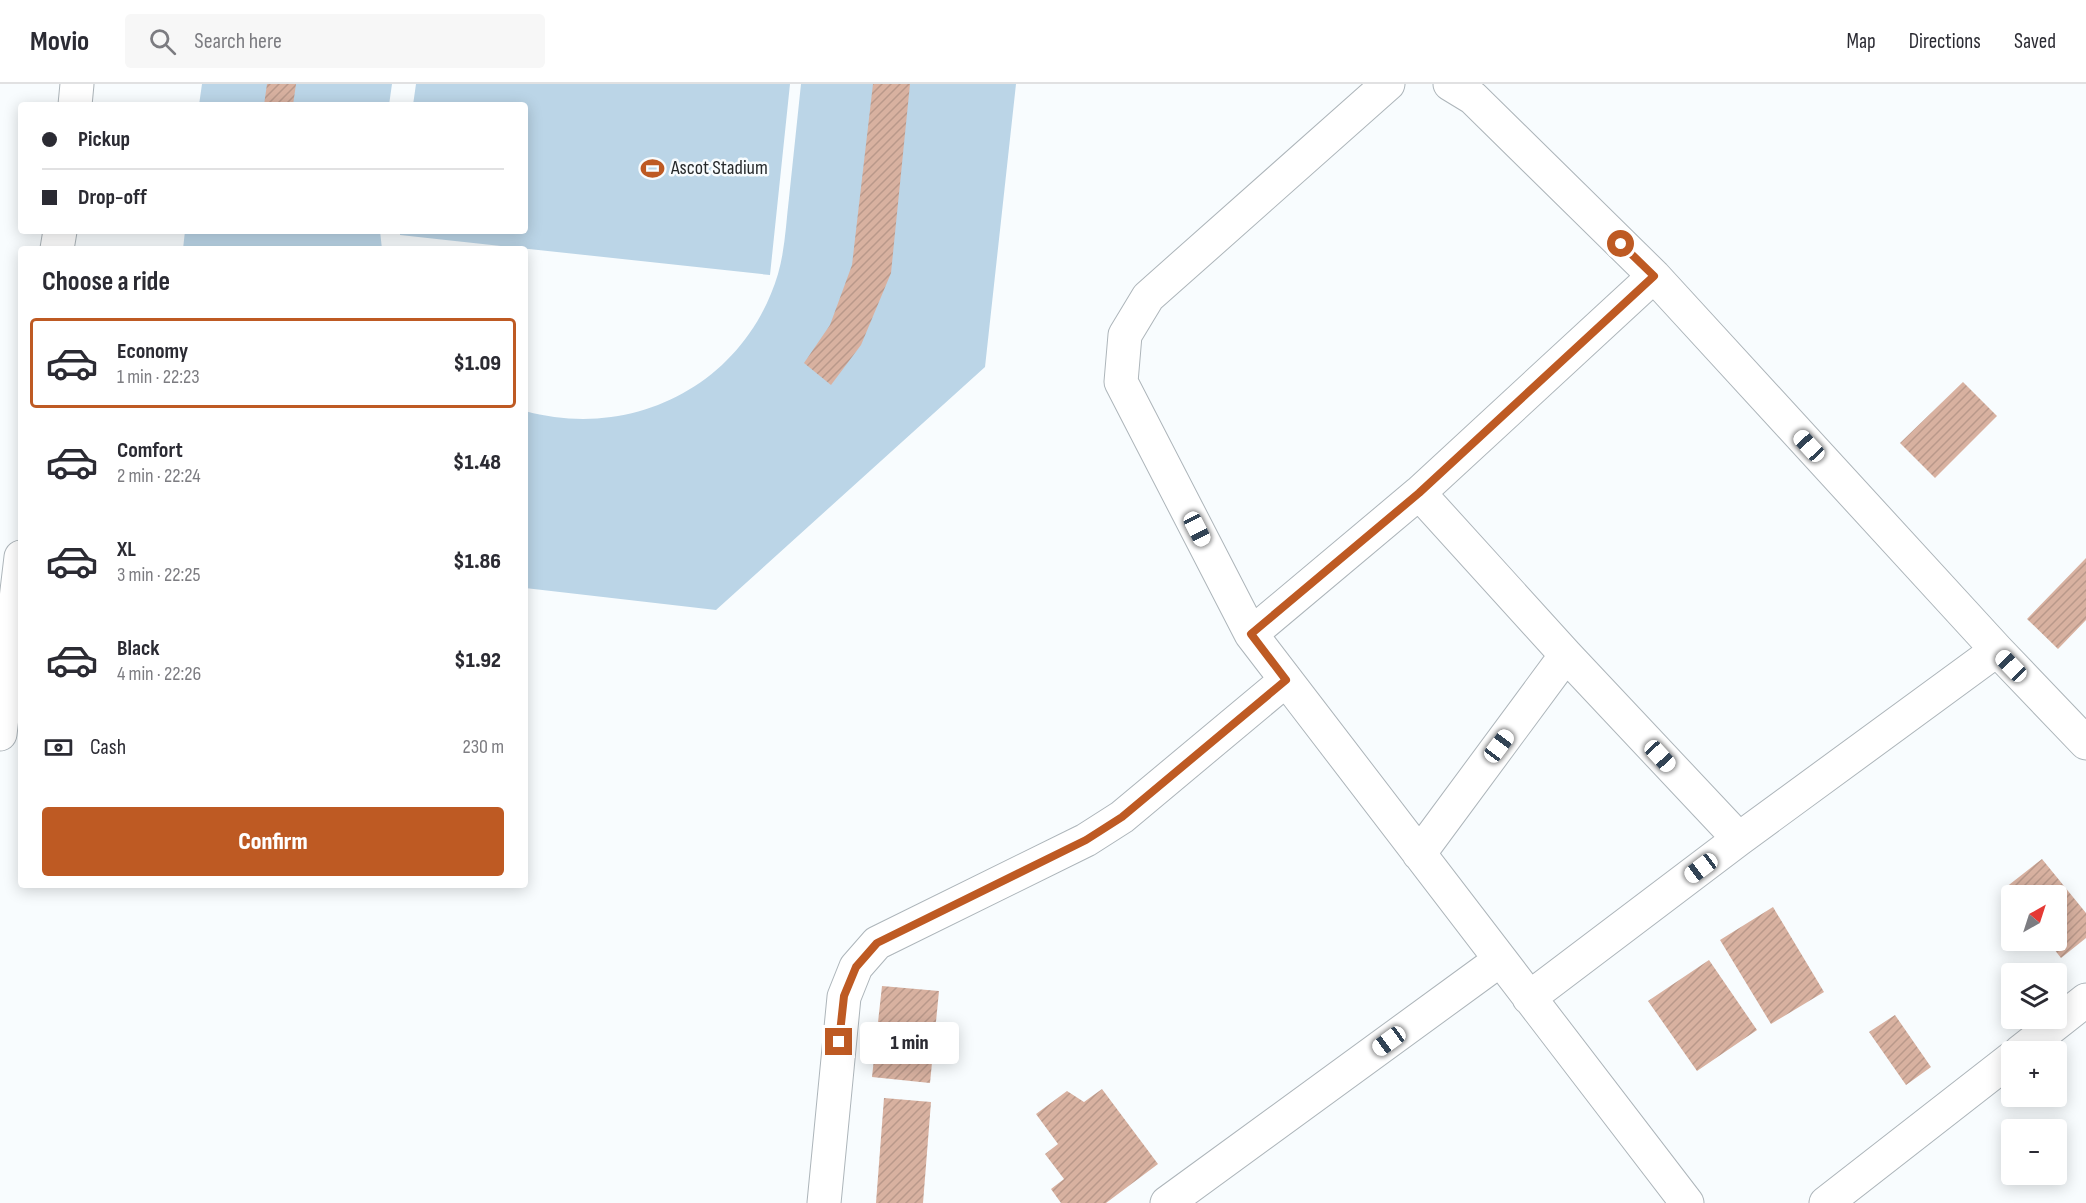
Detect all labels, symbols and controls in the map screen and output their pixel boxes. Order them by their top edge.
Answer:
search box [125,14,545,68]
text: Movio [30,25,89,58]
icon: search [146,25,179,58]
text: Search here [194,28,282,55]
text: Map [1846,29,1876,54]
text: Directions [1909,29,1981,54]
text: Saved [2014,29,2056,54]
text: Pickup [78,126,130,153]
sports icon: Ascot Stadium [640,155,666,181]
place label: Ascot Stadium [670,156,768,180]
text: Drop-off [78,184,147,211]
route start [1607,230,1634,257]
text: Choose a ride [42,266,170,298]
icon: car [45,336,99,390]
text: Economy [117,338,188,365]
text: $1.09 [454,350,501,377]
text: 1 min · 22:23 [117,365,200,389]
car [1790,427,1828,465]
icon: car [45,435,99,489]
text: Comfort [117,437,183,464]
text: $1.48 [453,449,501,476]
text: 2 min · 22:24 [117,464,201,488]
car [1181,509,1213,549]
icon: car [45,534,99,588]
text: XL [117,536,136,563]
text: $1.86 [453,548,501,575]
text: 3 min · 22:25 [117,563,201,587]
icon: car [45,633,99,687]
text: Black [117,635,159,662]
text: $1.92 [454,647,501,674]
car [1992,647,2030,685]
text: 4 min · 22:26 [117,662,201,686]
car [1481,726,1517,766]
icon: cash [42,731,75,764]
text: Cash [90,734,126,761]
text: 230 m [462,735,504,759]
car [1641,737,1679,775]
button: Confirm [42,807,504,876]
car [1681,850,1721,886]
north arrow [2001,885,2067,951]
map controls [2001,885,2067,1185]
button: layers [2001,963,2067,1029]
callout: 1 min [860,1021,959,1063]
car [1369,1023,1409,1059]
route end [825,1028,852,1055]
text: 1 min [890,1031,929,1055]
button: + [2001,1041,2067,1107]
button: − [2001,1119,2067,1185]

